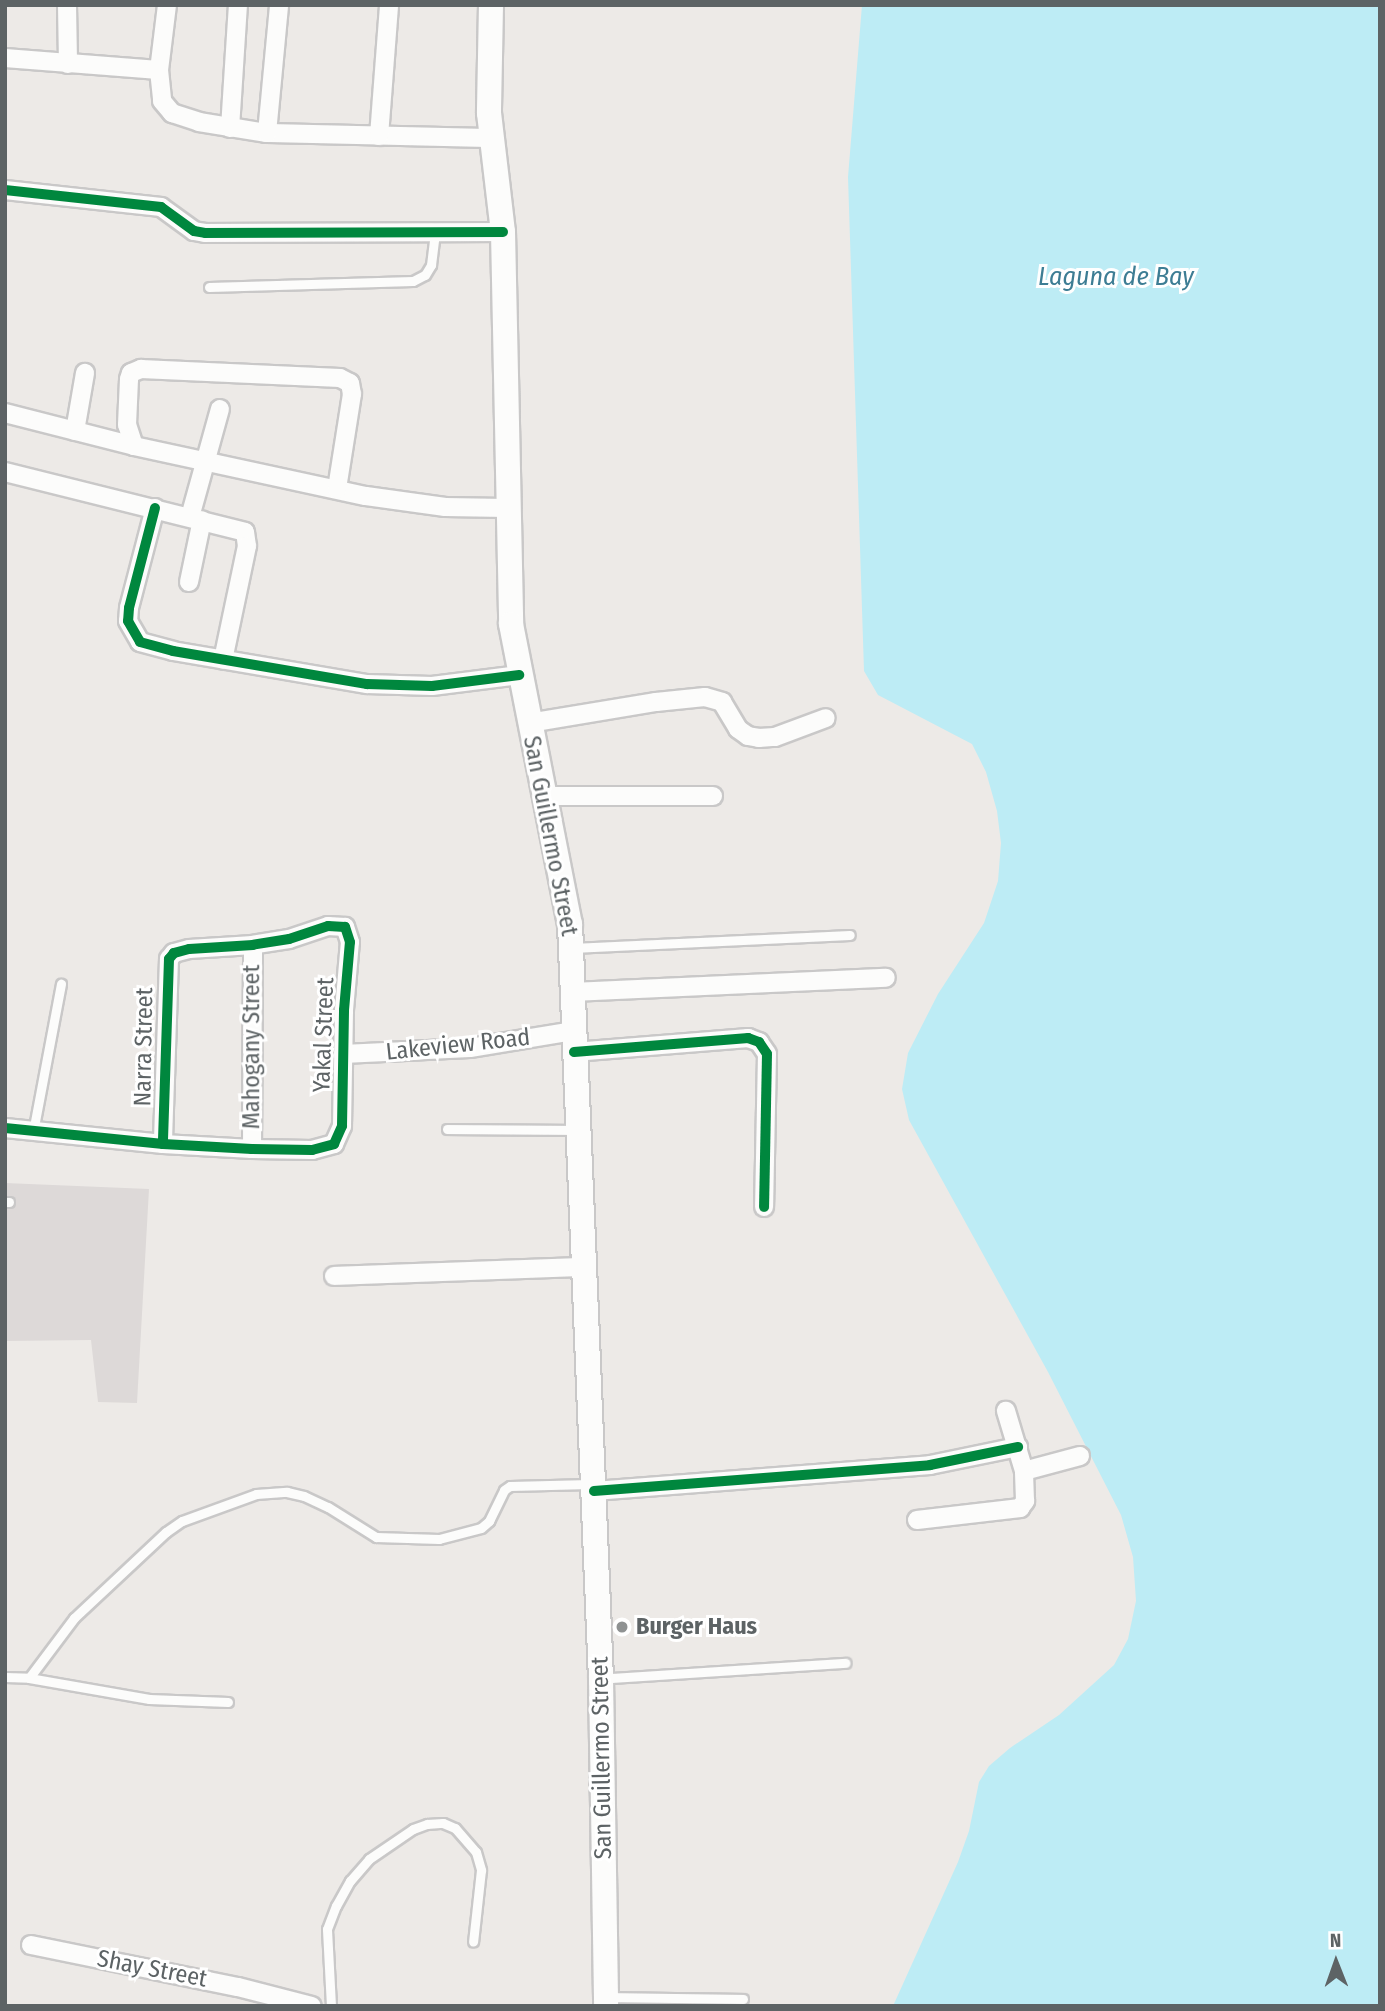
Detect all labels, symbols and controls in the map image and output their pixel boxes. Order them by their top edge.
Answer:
water label: Laguna de Bay [1038,261,1194,293]
street label: San Guillermo Street [517,734,583,938]
street label: Mahogany Street [238,965,266,1129]
street label: Yakal Street [308,977,340,1093]
street label: Narra Street [129,987,159,1107]
street label: Lakeview Road [385,1023,531,1067]
place label: Burger Haus [636,1613,757,1641]
marker: Burger Haus [614,1619,630,1635]
street label: San Guillermo Street [586,1656,618,1860]
north arrow [1301,1927,1371,1997]
text: N [1330,1929,1342,1952]
street label: Shay Street [95,1944,209,1994]

